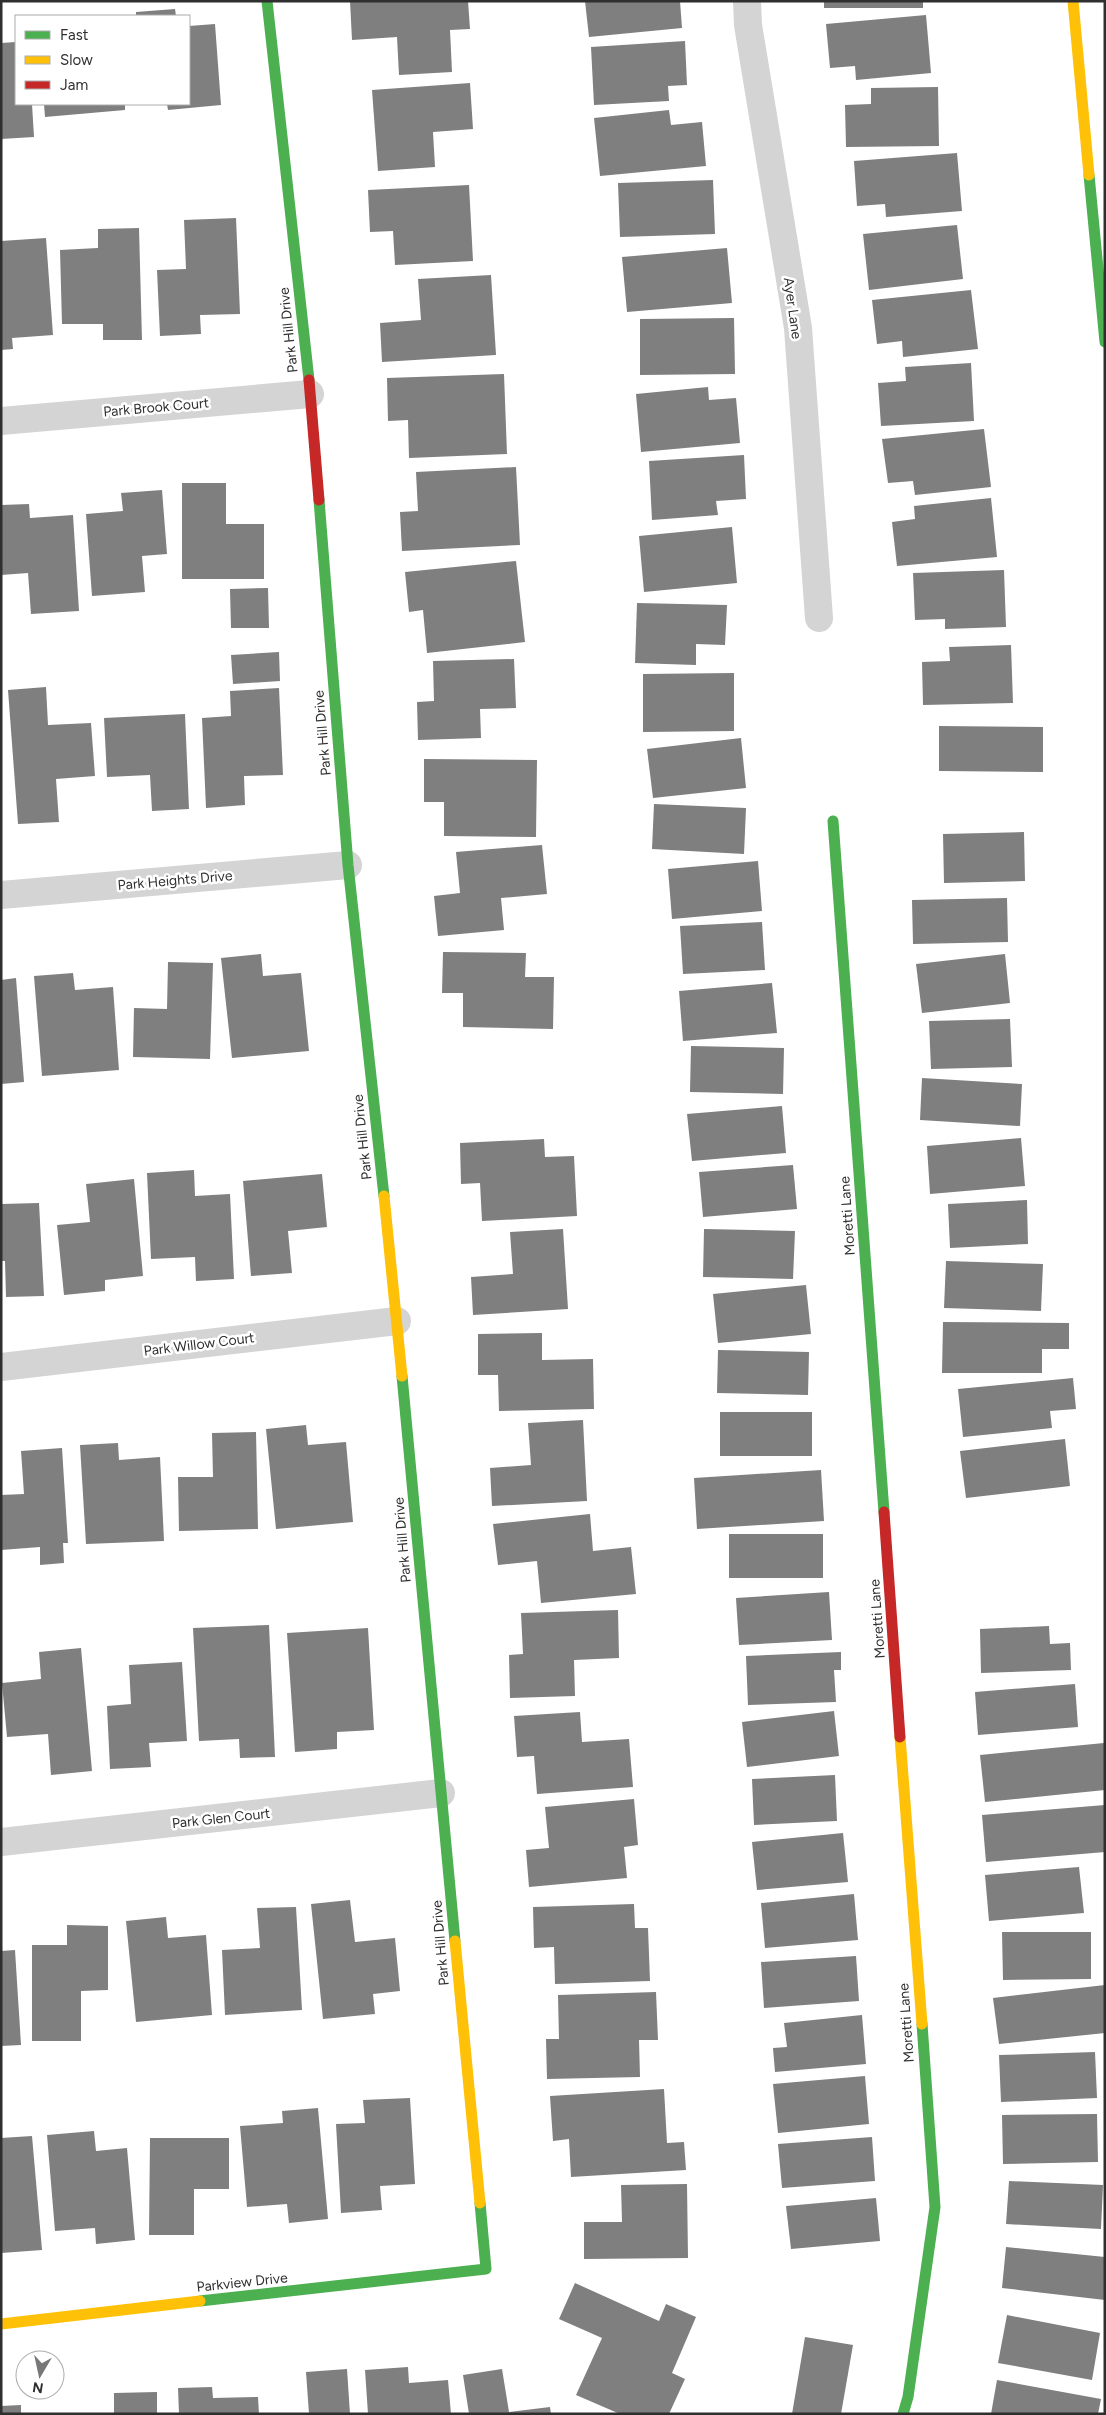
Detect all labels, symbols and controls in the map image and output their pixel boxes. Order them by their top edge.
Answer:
legend [15,15,190,105]
text: Fast [60,26,89,44]
text: Slow [60,51,93,69]
text: Jam [60,76,88,94]
street label: Ayer Lane [780,276,805,340]
street label: Park Hill Drive [276,286,301,374]
street label: Park Brook Court [103,394,210,421]
street label: Park Hill Drive [310,689,335,776]
street label: Park Heights Drive [117,867,234,894]
street label: Park Hill Drive [350,1093,375,1181]
street label: Moretti Lane [836,1175,859,1256]
street label: Park Willow Court [143,1329,255,1360]
street label: Park Hill Drive [390,1496,415,1583]
street label: Moretti Lane [866,1578,889,1659]
street label: Park Glen Court [171,1805,271,1832]
street label: Park Hill Drive [428,1899,453,1986]
street label: Moretti Lane [895,1982,918,2063]
street label: Parkview Drive [196,2269,289,2296]
north arrow [15,2350,65,2400]
text: N [31,2378,45,2397]

